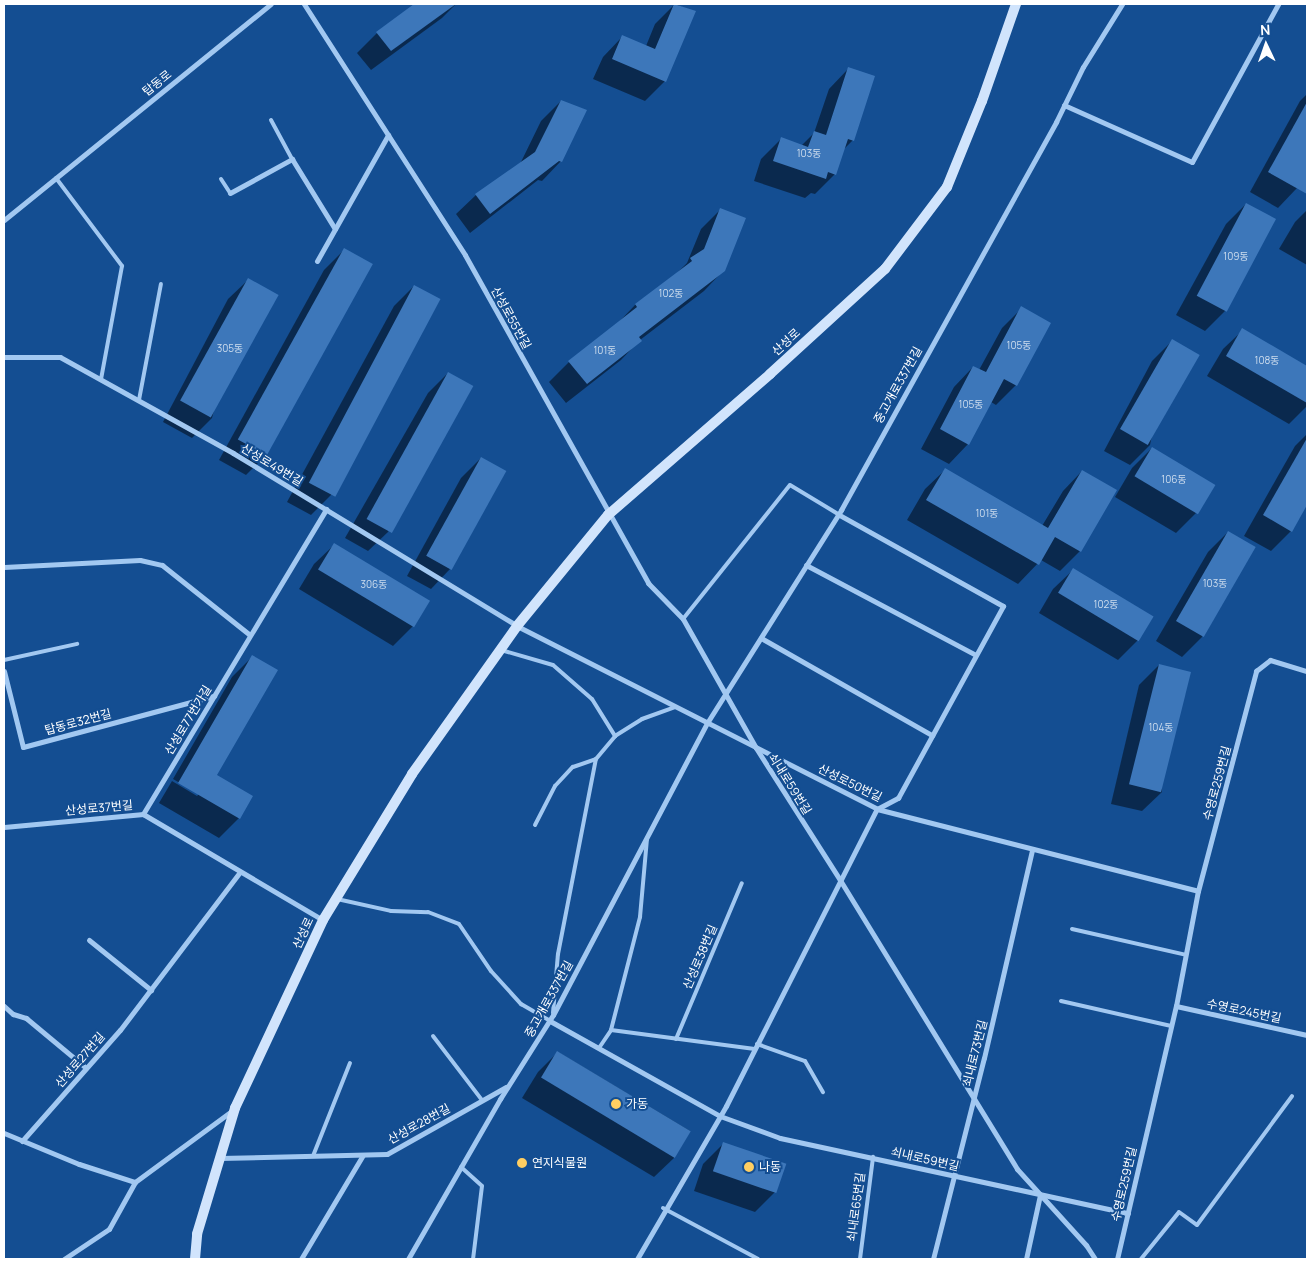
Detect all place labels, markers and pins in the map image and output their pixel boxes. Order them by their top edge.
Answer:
place label: 가동 [626,1097,648,1111]
marker: 가동 [610,1098,622,1110]
place label: 연지식물원 [532,1156,587,1170]
marker: 연지식물원 [516,1157,528,1169]
place label: 나동 [759,1160,781,1174]
marker: 나동 [743,1161,755,1173]

